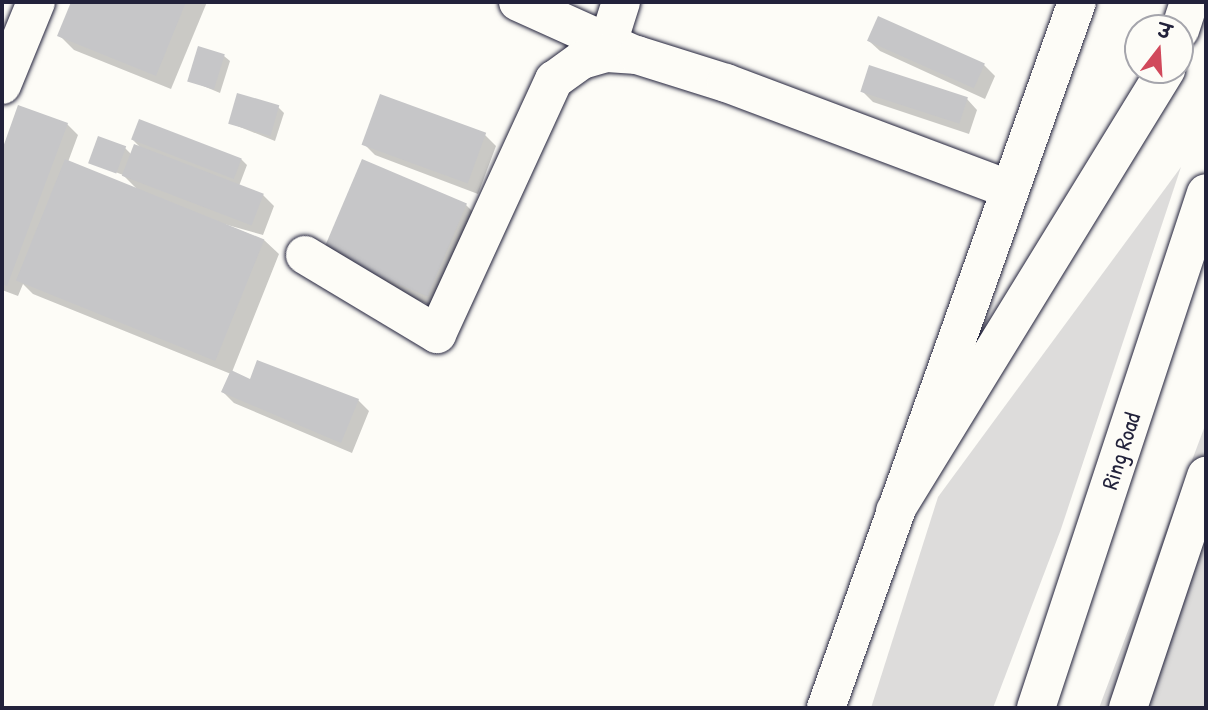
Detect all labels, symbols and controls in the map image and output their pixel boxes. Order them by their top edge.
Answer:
north arrow [1124,14,1194,84]
text: उ [1155,17,1174,45]
street label: Ring Road [1096,409,1146,493]

